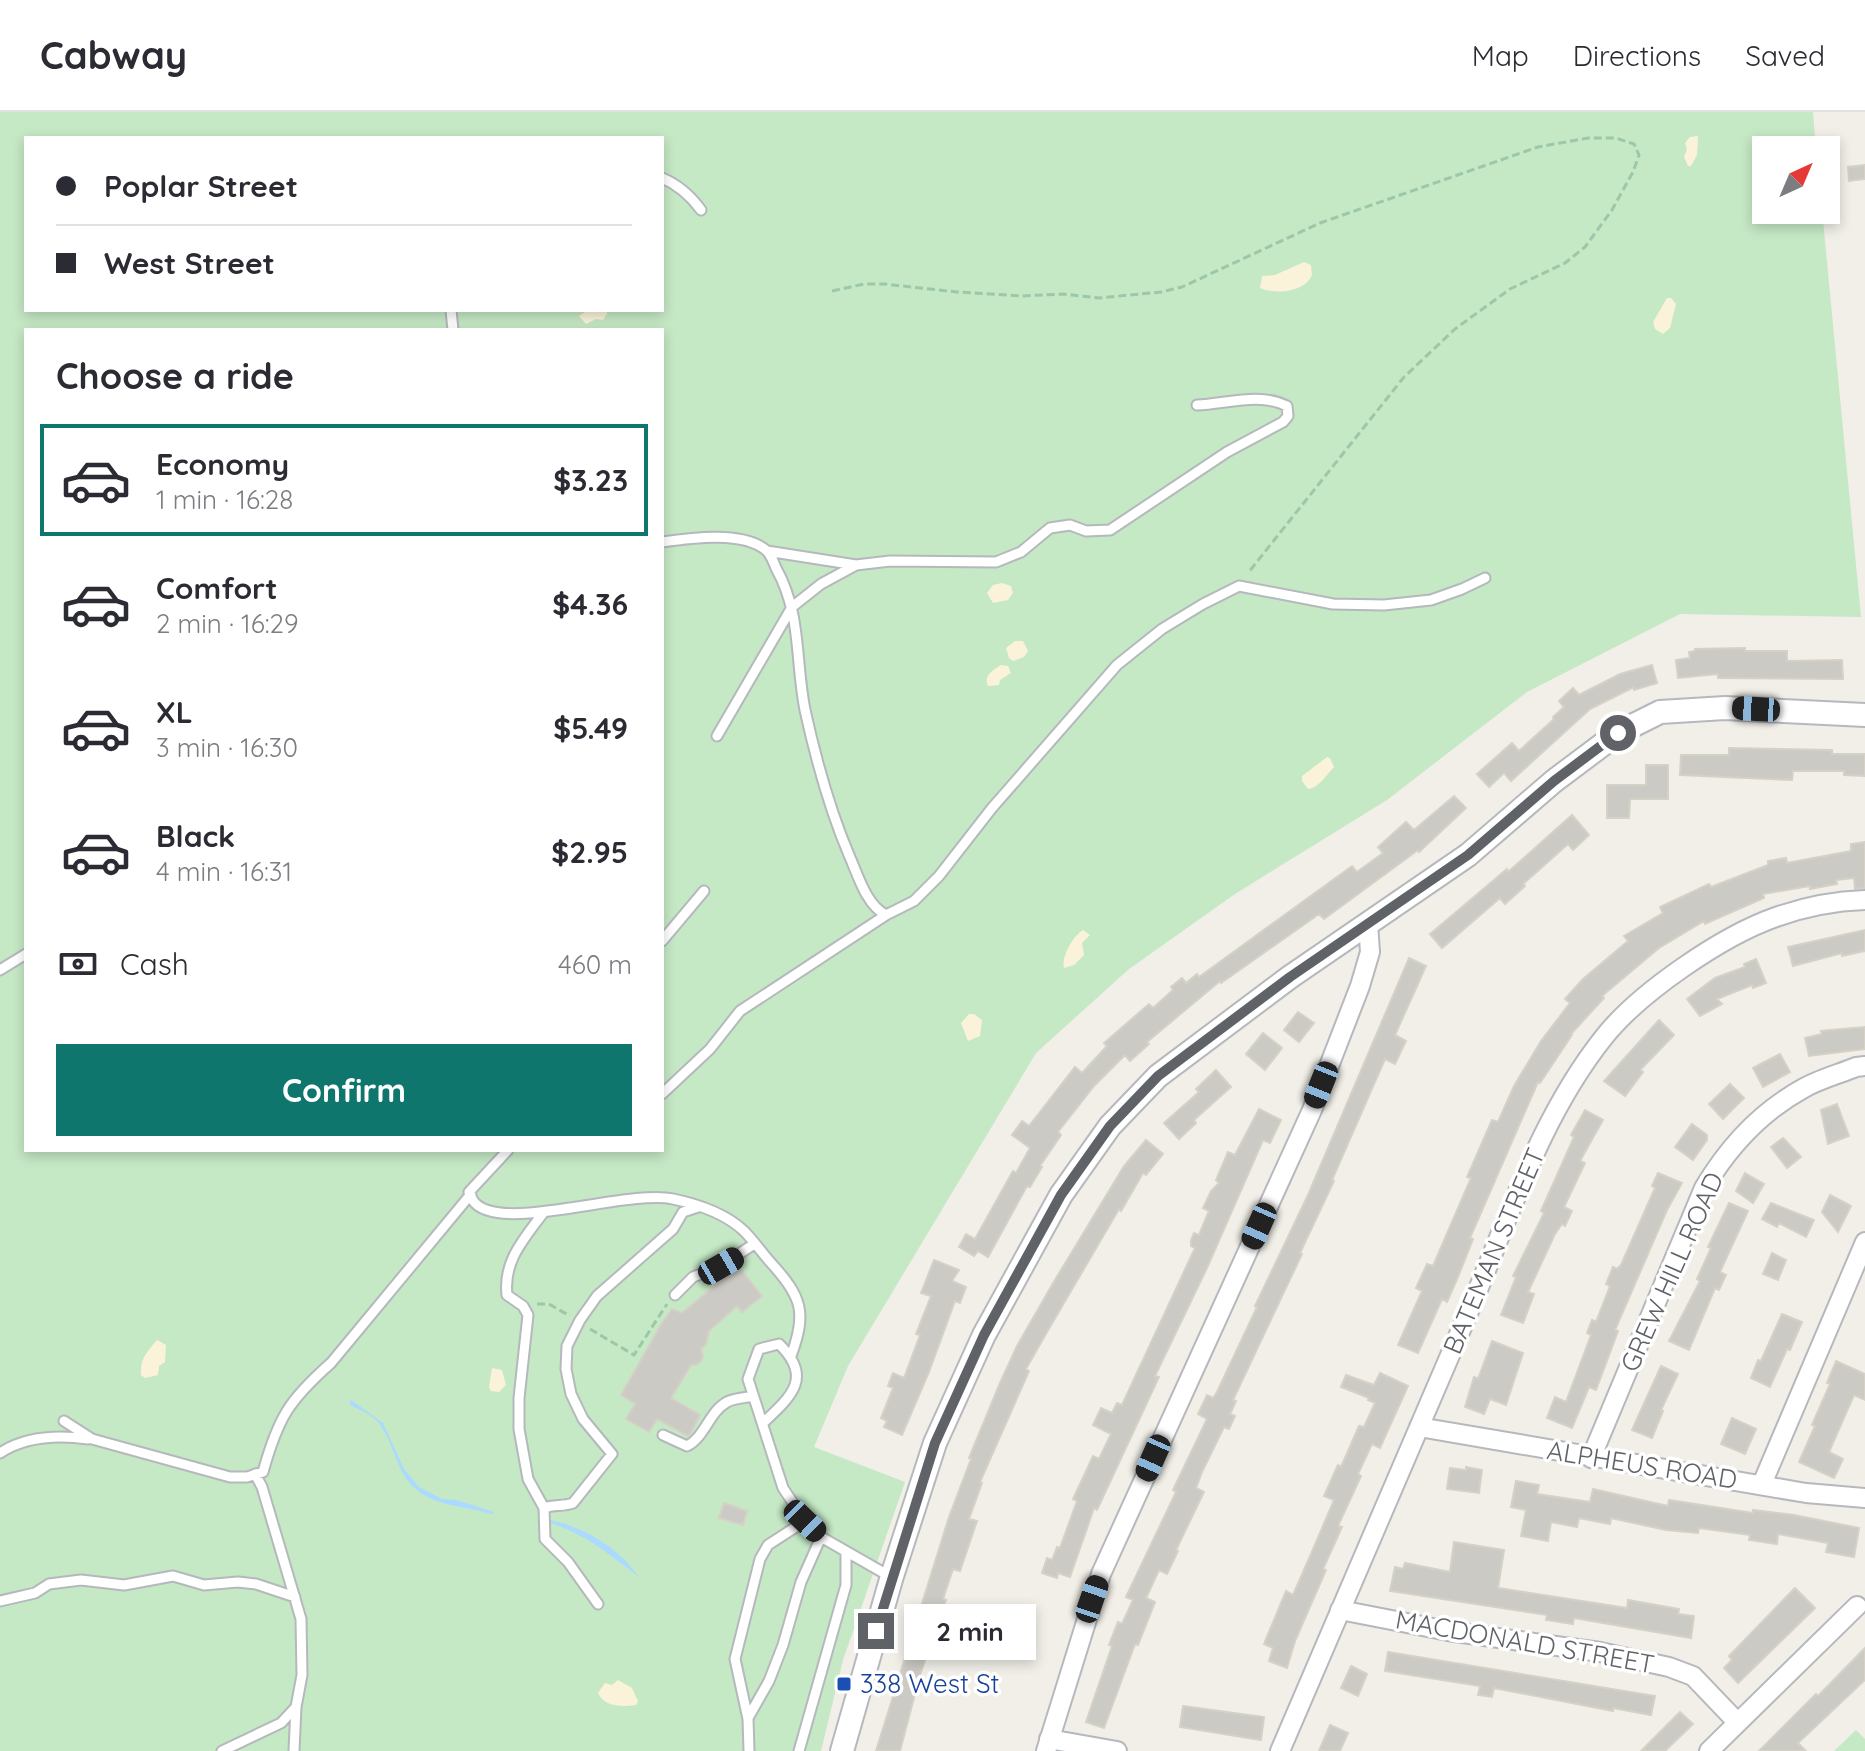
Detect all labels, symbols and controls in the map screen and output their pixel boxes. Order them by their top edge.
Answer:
text: Cabway [40,31,187,79]
text: Map [1472,38,1529,73]
text: Directions [1573,38,1701,73]
text: Saved [1745,38,1825,73]
north arrow [1752,136,1840,224]
map controls [1752,136,1840,224]
text: Poplar Street [104,167,298,205]
text: West Street [104,244,275,282]
text: Choose a ride [56,353,294,398]
icon: car [60,444,132,516]
text: Economy [156,445,289,483]
text: $3.23 [553,461,628,499]
text: 1 min · 16:28 [156,483,293,516]
icon: car [60,568,132,640]
text: Comfort [156,569,277,607]
text: $4.36 [552,585,628,623]
text: 2 min · 16:29 [156,607,298,640]
icon: car [60,692,132,764]
text: XL [156,693,193,731]
car [1731,696,1781,722]
text: $5.49 [553,709,628,747]
route start [1600,715,1636,751]
text: 3 min · 16:30 [156,731,298,764]
icon: car [60,816,132,888]
text: Black [156,817,235,855]
text: $2.95 [551,833,628,871]
text: 4 min · 16:31 [156,855,292,888]
icon: cash [56,942,100,986]
text: Cash [120,945,189,983]
text: 460 m [558,948,632,981]
button: Confirm [56,1044,632,1136]
car [1301,1058,1341,1112]
street label: BATEMAN STREET [1435,1143,1552,1359]
street label: GREW HILL ROAD [1613,1167,1730,1377]
car [1238,1199,1280,1253]
car [694,1244,748,1288]
car [1132,1431,1174,1485]
street label: ALPHEUS ROAD [1545,1433,1740,1496]
car [779,1496,831,1546]
car [1073,1572,1111,1626]
street label: MACDONALD STREET [1393,1602,1657,1681]
callout: 2 min [904,1603,1036,1659]
route end [858,1613,894,1649]
text: 2 min [936,1615,1004,1648]
place label: 338 West St [860,1667,999,1700]
marker: 338 West St [835,1675,853,1693]

